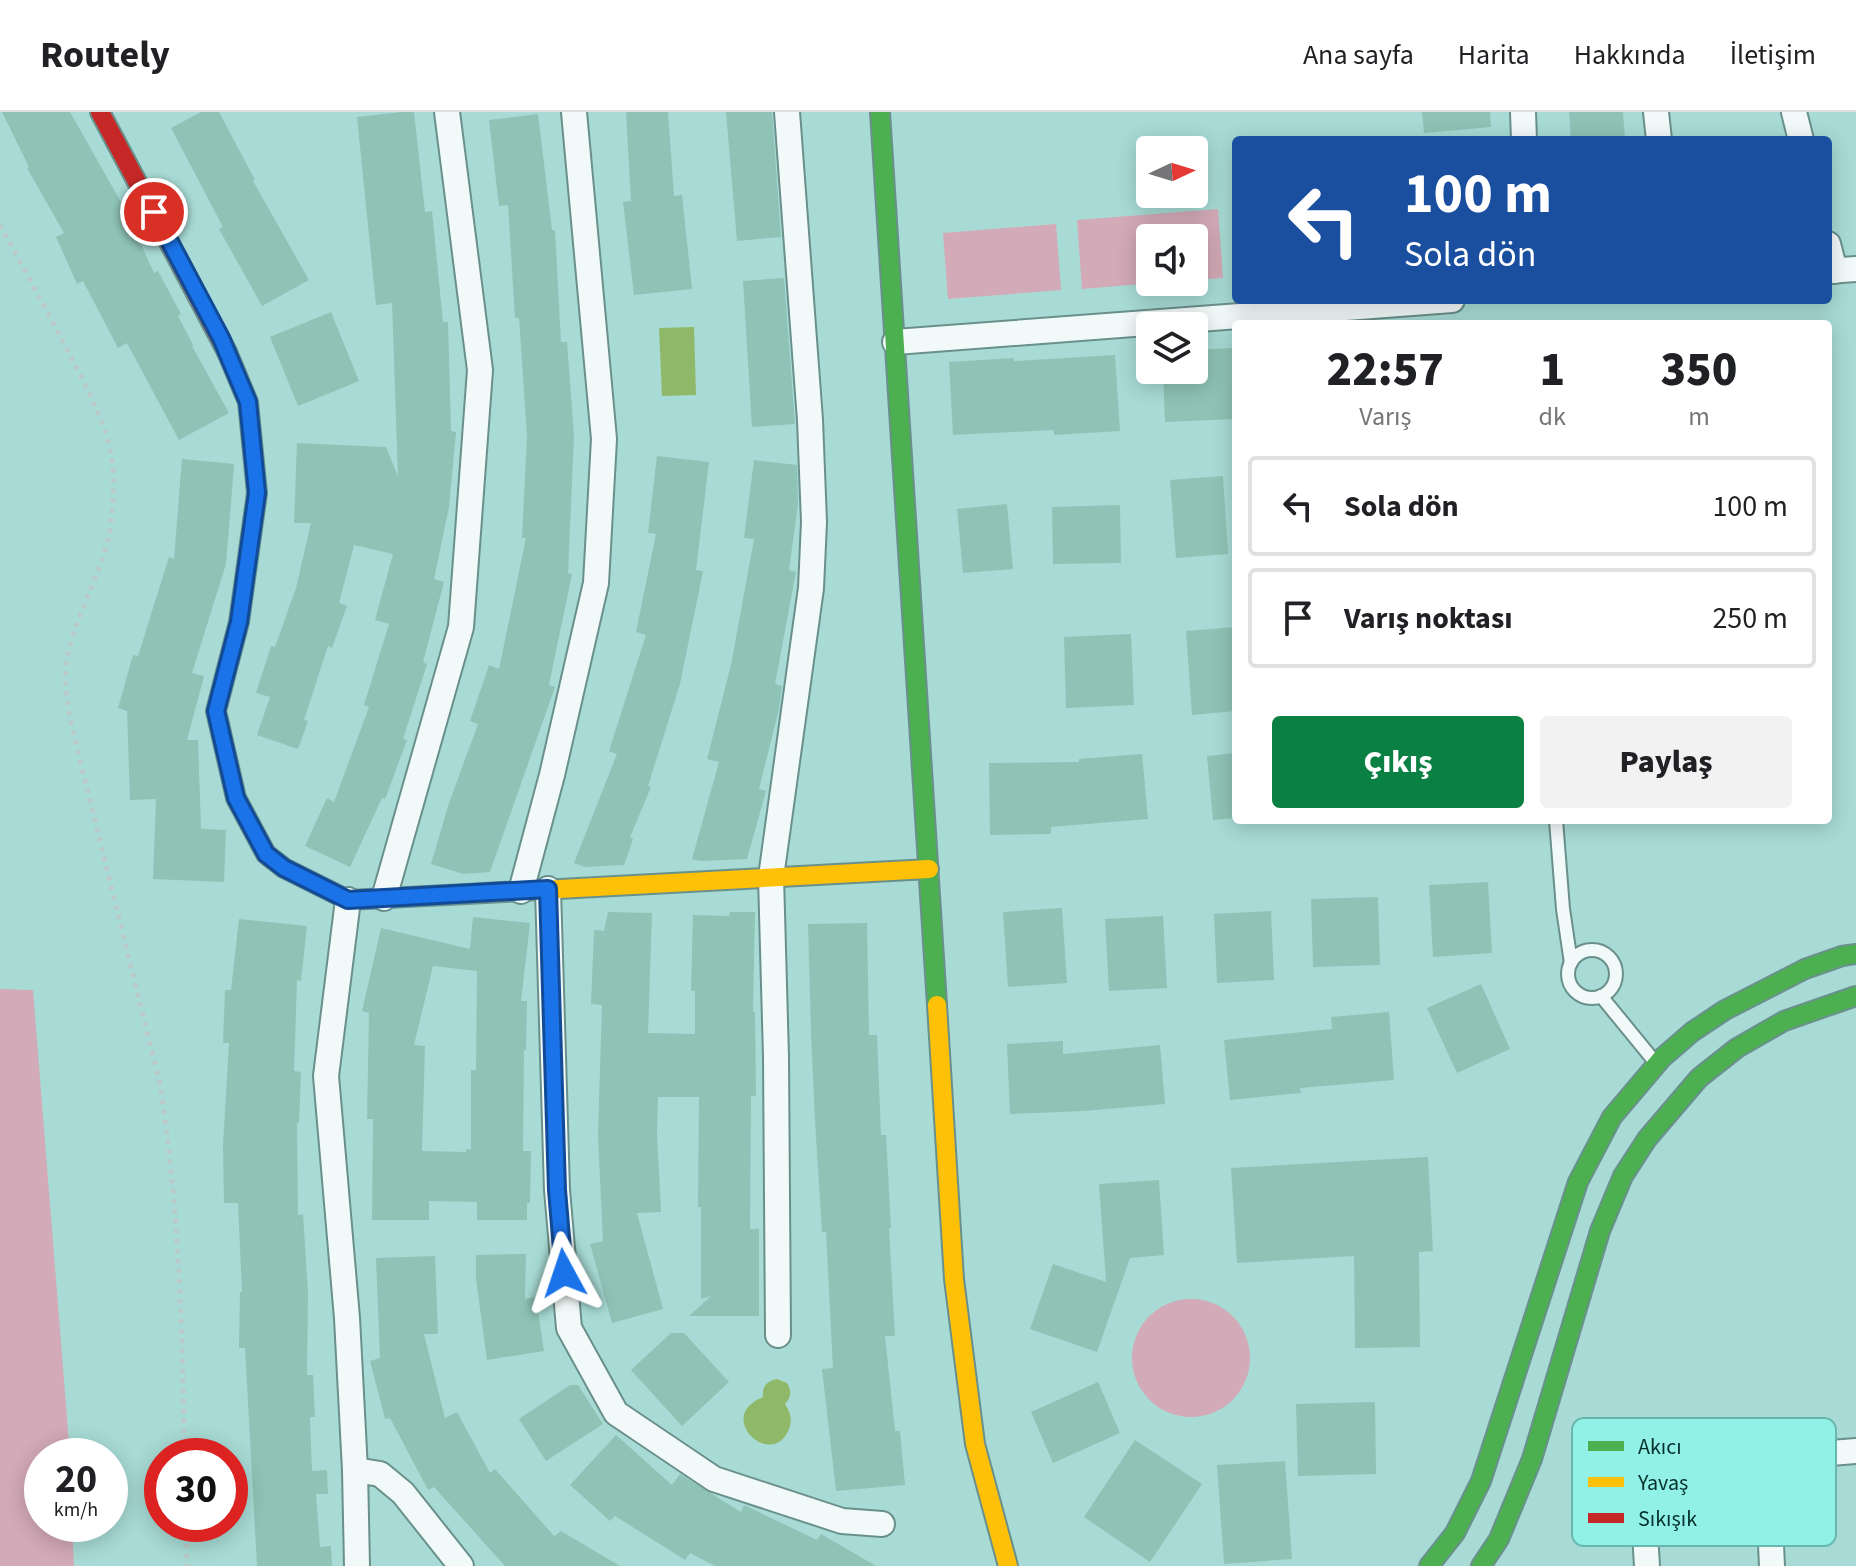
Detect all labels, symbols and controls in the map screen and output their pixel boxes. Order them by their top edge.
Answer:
text: Routely [40,28,170,82]
text: Ana sayfa [1303,35,1414,75]
text: Harita [1458,35,1530,75]
text: Hakkında [1574,35,1686,75]
text: İletişim [1730,35,1816,75]
north arrow [1136,136,1208,208]
map controls [1136,136,1208,384]
text: 100 m [1404,155,1552,234]
icon: left [1272,168,1376,272]
pin [120,178,188,246]
icon: arrive [132,190,176,234]
button: sound [1136,224,1208,296]
text: Sola dön [1404,229,1536,280]
button: layers [1136,312,1208,384]
text: 22:57 [1327,336,1444,404]
text: 1 [1539,336,1565,404]
text: 350 [1660,336,1737,404]
text: Varış [1359,398,1411,435]
text: dk [1539,398,1566,435]
text: m [1688,398,1710,435]
icon: left [1276,484,1320,528]
text: Sola dön [1344,485,1459,528]
text: 100 m [1712,485,1788,528]
icon: arrive [1276,596,1320,640]
text: Varış noktası [1344,597,1512,640]
text: 250 m [1712,597,1788,640]
button: Çıkış [1272,716,1524,808]
button: Paylaş [1540,716,1792,808]
position arrow [522,1231,606,1315]
legend [1572,1418,1836,1546]
text: Akıcı [1638,1431,1682,1463]
speed limit sign: 30 [144,1438,248,1542]
text: 20 [55,1451,97,1508]
text: Yavaş [1637,1467,1688,1499]
text: km/h [54,1496,98,1524]
text: Sıkışık [1638,1503,1697,1535]

